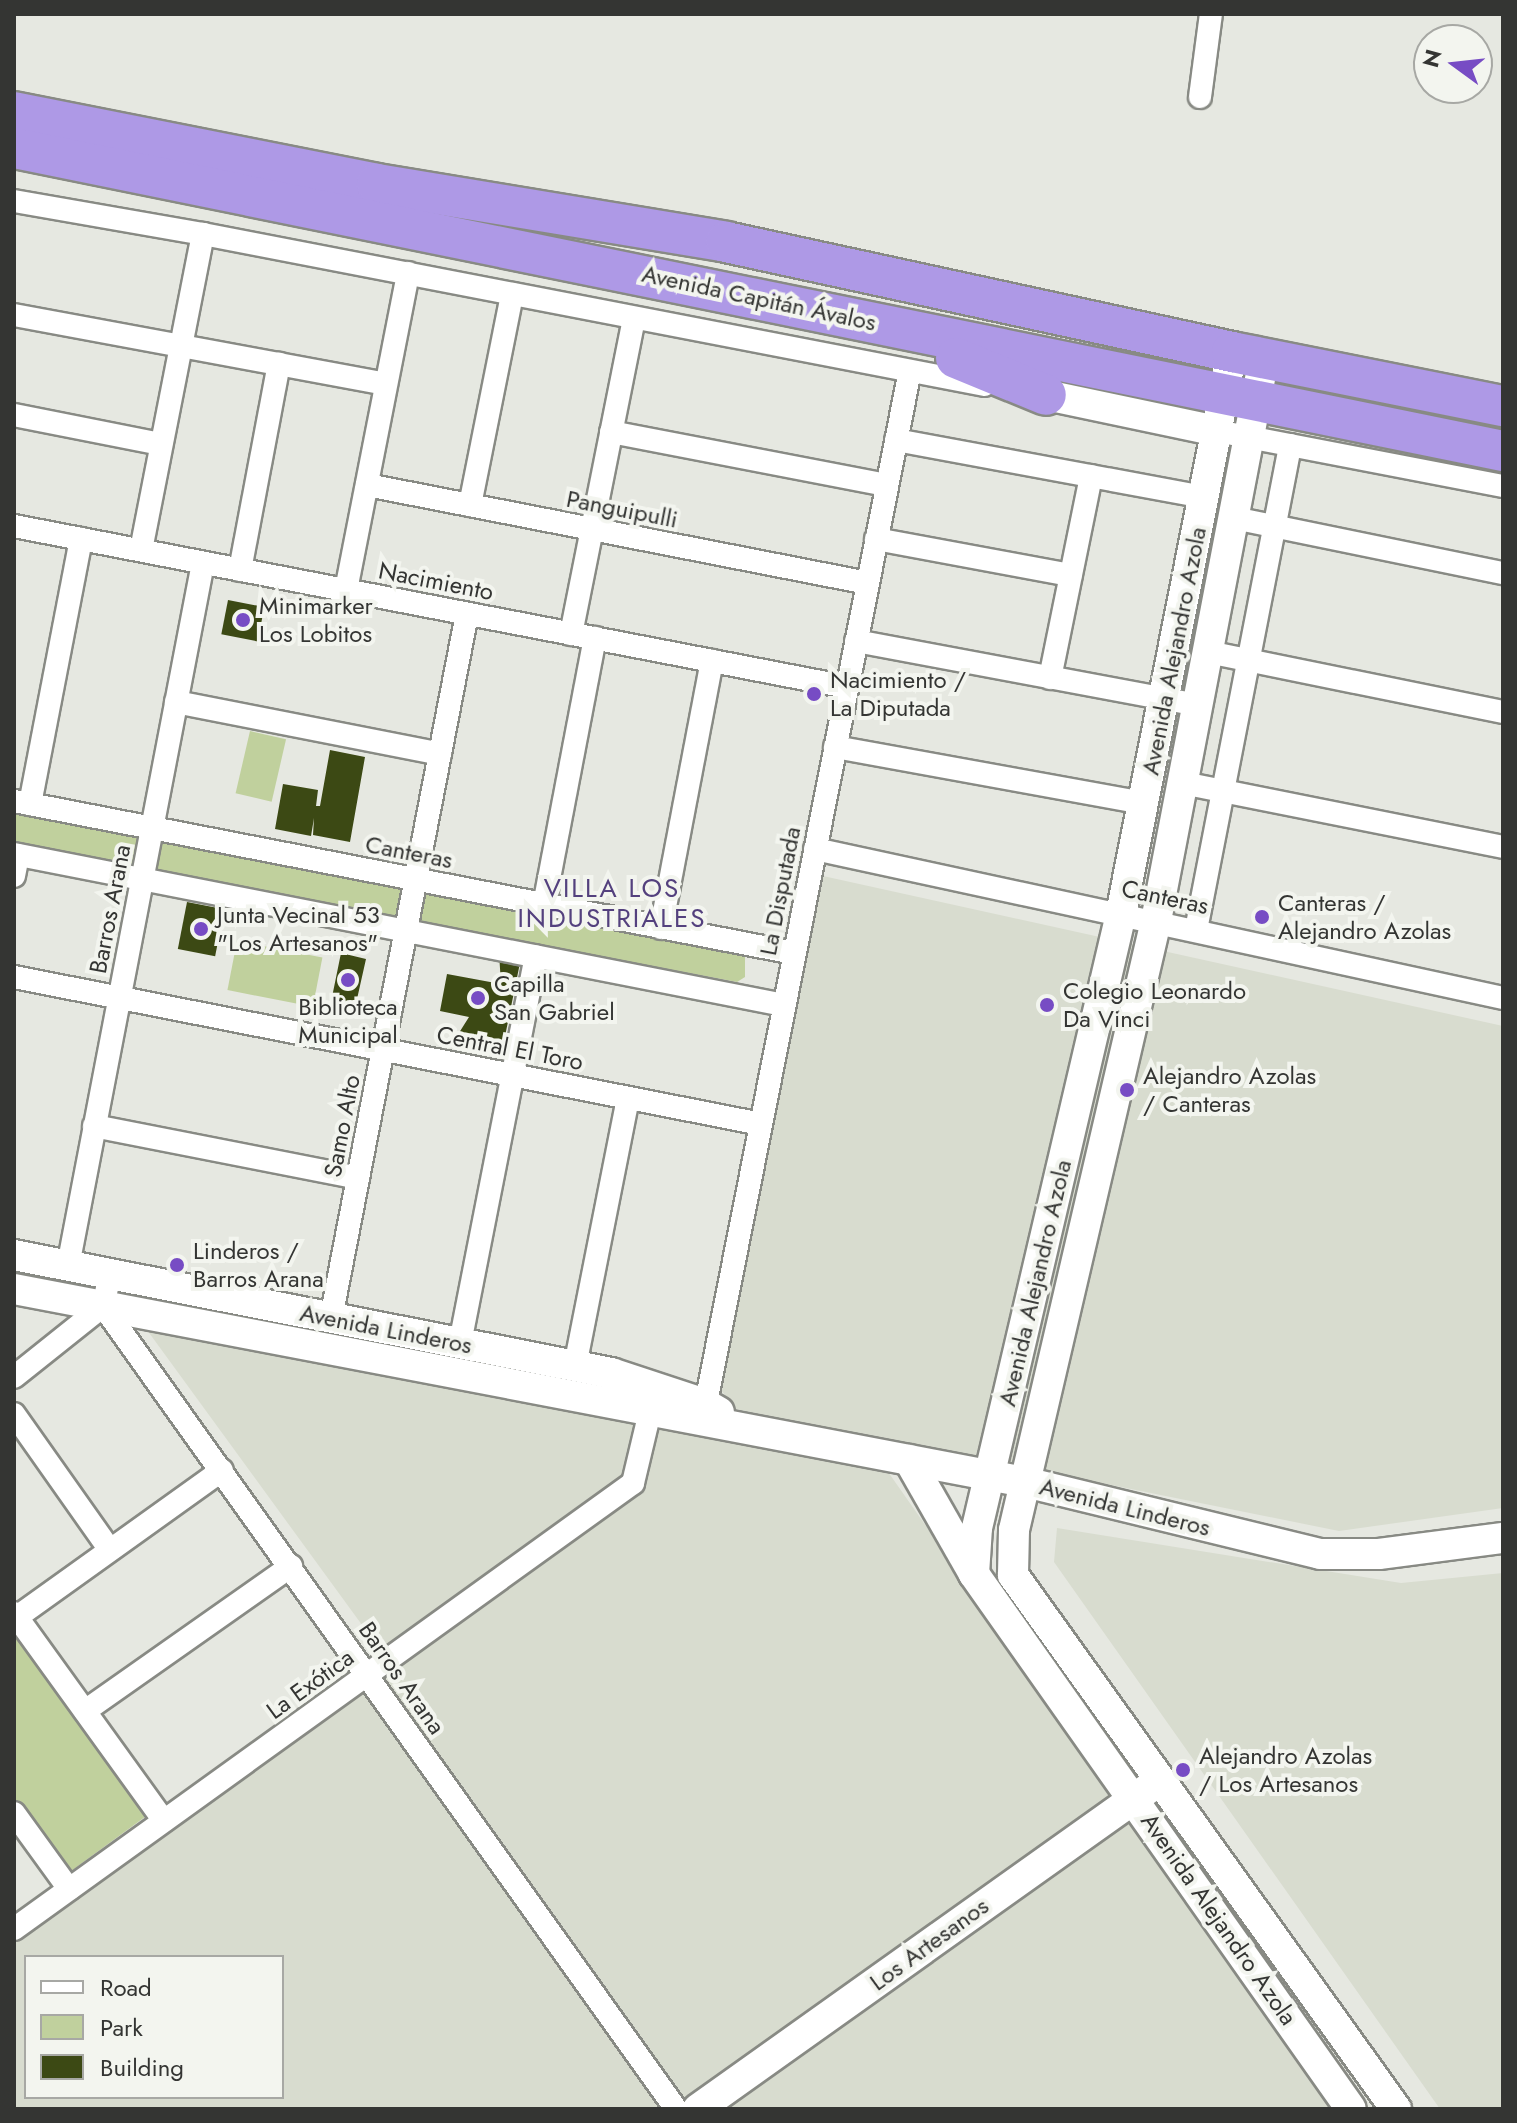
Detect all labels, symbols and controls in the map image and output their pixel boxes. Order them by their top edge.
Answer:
north arrow [1413,24,1493,104]
text: N [1414,46,1449,71]
street label: Avenida Capitán Ávalos [639,259,879,337]
street label: Panguipulli [564,484,680,534]
street label: Avenida Alejandro Azola [1136,525,1212,777]
street label: Nacimiento [376,556,496,606]
place label: Minimarker Los Lobitos [259,592,373,648]
marker: Minimarker Los Lobitos [234,611,252,629]
place label: Nacimiento / La Diputada [830,666,966,722]
marker: Nacimiento / La Diputada [805,685,823,703]
street label: La Disputada [753,824,807,958]
street label: Canteras [363,829,455,875]
street label: Barros Arana [83,842,137,976]
district label: VILLA LOS INDUSTRIALES [517,873,707,934]
street label: Canteras [1119,874,1211,920]
place label: Canteras / Alejandro Azolas [1278,889,1451,945]
place label: Junta Vecinal 53 "Los Artesanos" [217,901,380,957]
marker: Canteras / Alejandro Azolas [1253,908,1271,926]
marker: Junta Vecinal 53 "Los Artesanos" [192,920,210,938]
place label: Capilla San Gabriel [494,970,615,1026]
marker: Biblioteca Municipal [339,971,357,989]
place label: Colegio Leonardo Da Vinci [1063,977,1246,1033]
marker: Capilla San Gabriel [469,989,487,1007]
place label: Biblioteca Municipal [298,993,398,1049]
marker: Colegio Leonardo Da Vinci [1038,996,1056,1014]
street label: Central El Toro [434,1020,586,1076]
place label: Alejandro Azolas / Canteras [1143,1062,1316,1118]
street label: Samo Alto [318,1072,366,1180]
marker: Alejandro Azolas / Canteras [1118,1081,1136,1099]
street label: Avenida Alejandro Azola [993,1157,1077,1409]
place label: Linderos / Barros Arana [193,1237,324,1293]
marker: Linderos / Barros Arana [168,1256,186,1274]
street label: Avenida Linderos [297,1298,475,1360]
street label: Avenida Linderos [1037,1472,1213,1542]
street label: Barros Arana [353,1616,451,1740]
street label: La Exótica [261,1643,359,1725]
place label: Alejandro Azolas / Los Artesanos [1199,1742,1372,1798]
marker: Alejandro Azolas / Los Artesanos [1174,1761,1192,1779]
street label: Avenida Alejandro Azola [1135,1807,1303,2031]
street label: Los Artesanos [864,1891,994,1997]
legend [24,1955,284,2099]
text: Road [100,1970,152,2005]
text: Park [100,2010,143,2045]
text: Building [100,2050,184,2085]

